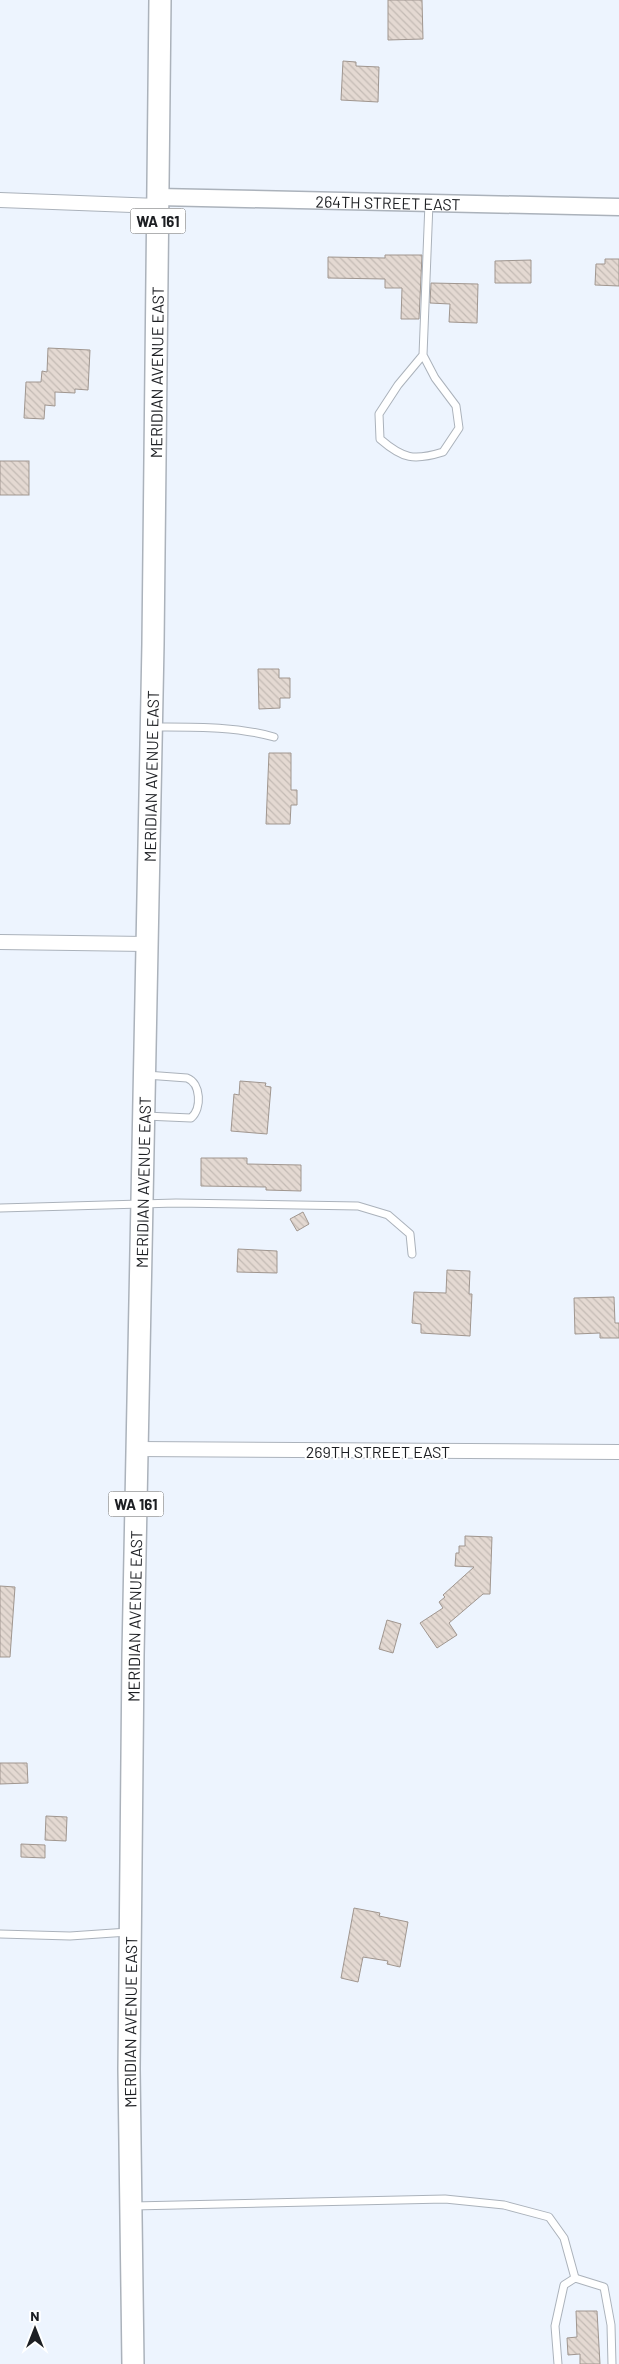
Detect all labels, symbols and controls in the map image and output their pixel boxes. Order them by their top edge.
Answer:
street label: 264TH STREET EAST [315,191,461,213]
road number: WA 161 [130,208,186,234]
street label: MERIDIAN AVENUE EAST [146,286,166,458]
street label: MERIDIAN AVENUE EAST [139,690,162,862]
street label: MERIDIAN AVENUE EAST [131,1096,154,1268]
street label: 269TH STREET EAST [306,1442,450,1461]
road number: WA 161 [108,1492,164,1516]
street label: MERIDIAN AVENUE EAST [123,1530,145,1702]
street label: MERIDIAN AVENUE EAST [119,1936,140,2108]
north arrow [10,2304,60,2354]
text: N [30,2307,40,2324]

